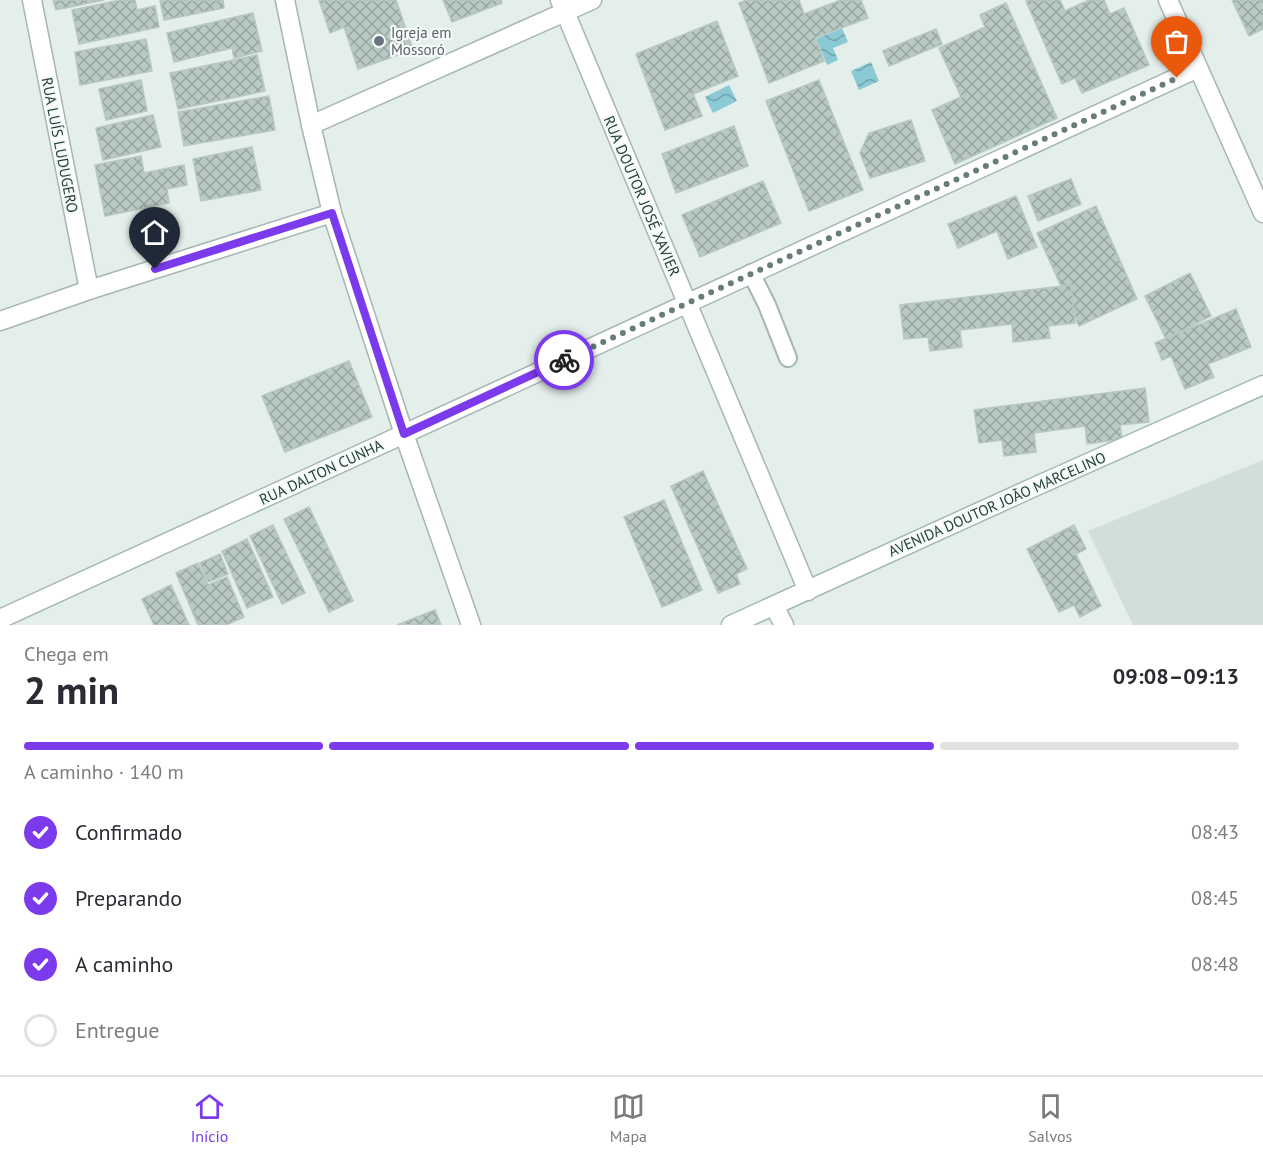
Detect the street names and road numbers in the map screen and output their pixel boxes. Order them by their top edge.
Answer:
street label: RUA LUÍS LUDUGERO [38,76,82,214]
street label: RUA DOUTOR JOSÉ XAVIER [600,113,684,279]
street label: RUA DALTON CUNHA [256,435,386,509]
street label: AVENIDA DOUTOR JOÃO MARCELINO [885,447,1109,561]

